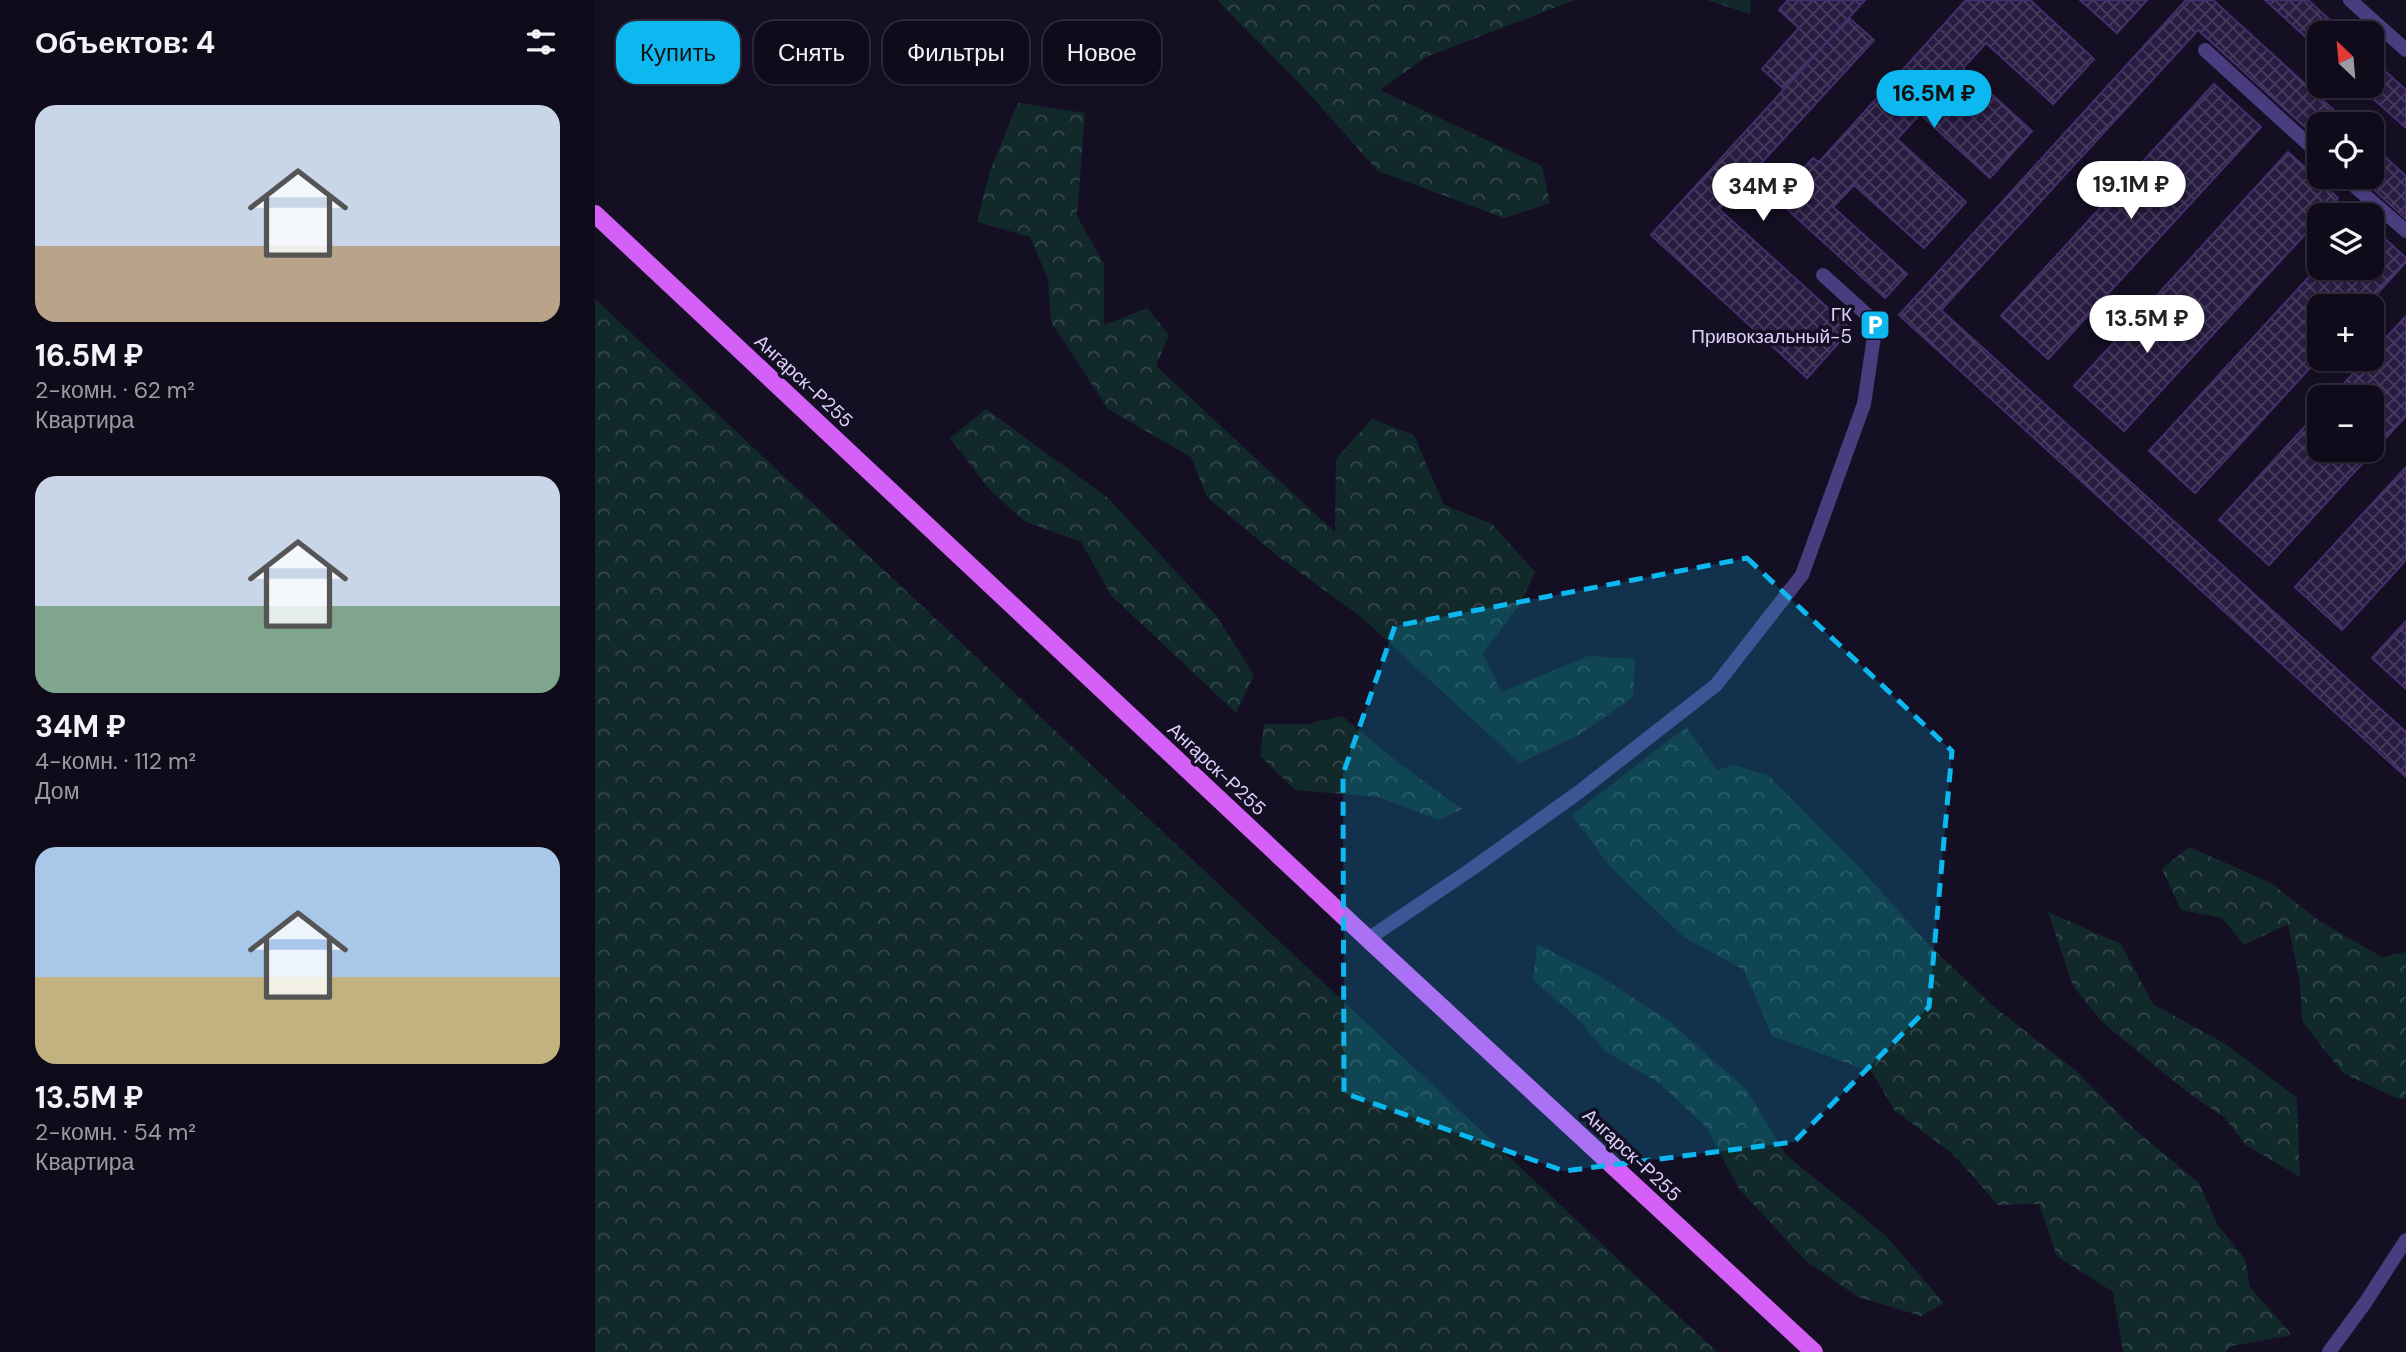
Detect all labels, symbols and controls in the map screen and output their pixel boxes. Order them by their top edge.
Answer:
chip: Купить [616,21,740,84]
chip: Снять [754,21,869,84]
chip: Фильтры [883,21,1029,84]
chip: Новое [1043,21,1161,84]
north arrow [2307,21,2383,98]
map controls [2307,21,2384,462]
text: Объектов: 4 [35,23,215,62]
icon: filters [522,23,560,61]
pin: 16.5M ₽ [1869,71,1999,130]
text: 16.5M ₽ [1892,78,1976,108]
button: locate [2307,112,2384,189]
icon: home [235,150,361,276]
pin: 19.1M ₽ [2066,162,2196,221]
pin: 34M ₽ [1714,164,1812,223]
text: 19.1M ₽ [2093,169,2169,199]
text: 34M ₽ [1728,171,1798,201]
button: layers [2307,203,2384,280]
button: + [2307,294,2384,371]
pin: 13.5M ₽ [2082,296,2212,355]
place label: ГК Привокзальный-5 [1691,302,1852,349]
text: 13.5M ₽ [2105,303,2189,333]
parking icon: ГК Привокзальный-5 [1858,308,1892,342]
street label: Ангарск-Р255 [750,329,858,433]
text: 16.5M ₽ [35,336,143,375]
text: 2-комн. · 62 m² [35,375,195,405]
button: − [2307,385,2384,462]
text: Квартира [35,405,134,435]
icon: home [235,521,361,647]
text: 34M ₽ [35,707,126,746]
street label: Ангарск-Р255 [1163,717,1271,821]
text: 4-комн. · 112 m² [35,746,196,776]
text: Дом [35,776,79,806]
icon: home [235,892,361,1018]
text: 13.5M ₽ [35,1078,143,1117]
street label: Ангарск-Р255 [1578,1103,1686,1207]
text: 2-комн. · 54 m² [35,1117,196,1147]
text: Квартира [35,1147,134,1177]

